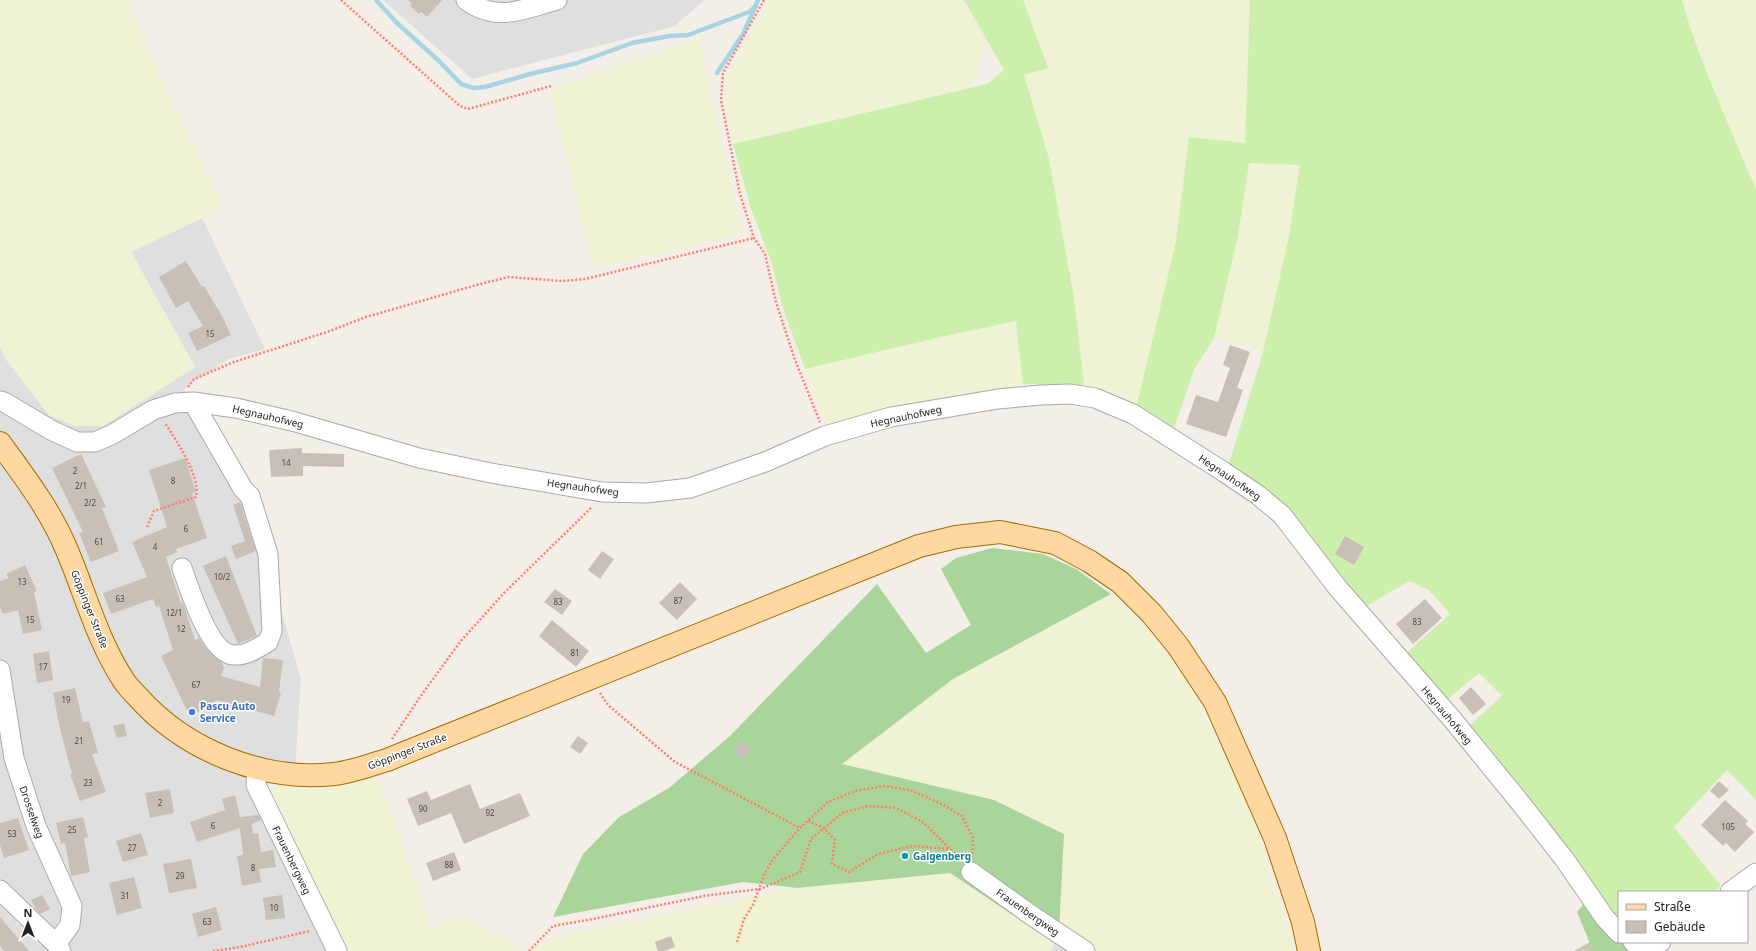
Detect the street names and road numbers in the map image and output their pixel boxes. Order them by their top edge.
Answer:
street label: Hegnauhofweg [231,401,305,431]
street label: Hegnauhofweg [869,402,943,430]
street label: Hegnauhofweg [1196,451,1264,503]
street label: Hegnauhofweg [546,475,620,499]
street label: Göppinger Straße [68,568,112,651]
street label: Hegnauhofweg [1418,683,1476,747]
street label: Göppinger Straße [366,729,449,772]
street label: Drosselweg [16,784,48,840]
street label: Frauenbergweg [269,824,315,896]
street label: Frauenbergweg [994,885,1062,939]

